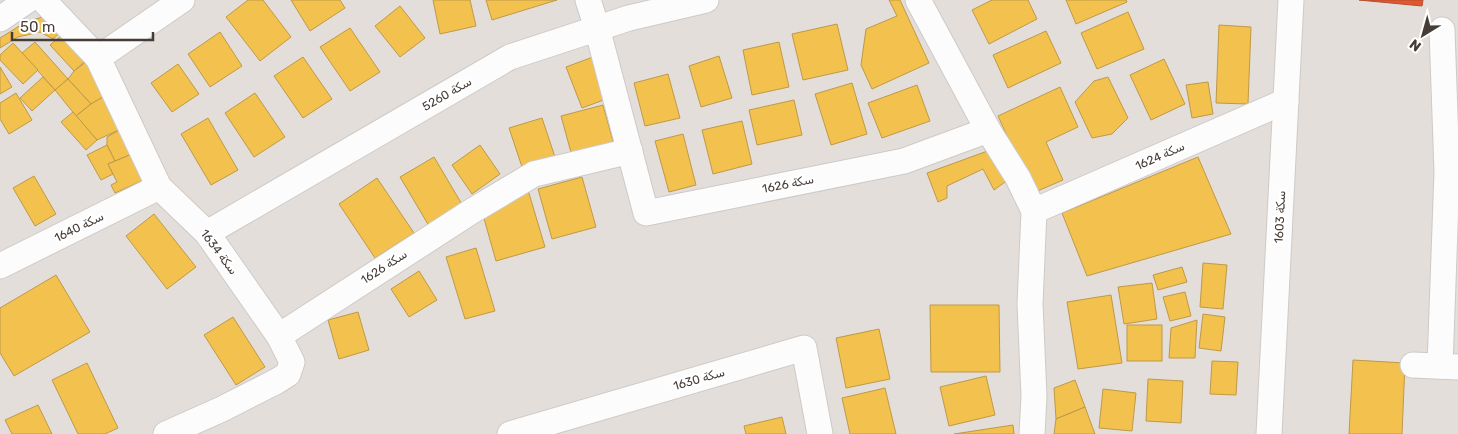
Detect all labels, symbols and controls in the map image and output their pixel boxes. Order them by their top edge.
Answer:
scale bar [12,10,154,42]
north arrow [1398,10,1448,60]
text: 50 m [20,18,55,36]
text: N [1406,35,1425,55]
street label: سكة 5260 [420,74,474,114]
street label: سكة 1624 [1133,139,1187,173]
street label: سكة 1626 [761,172,815,196]
street label: سكة 1603 [1272,190,1288,244]
street label: سكة 1640 [52,209,106,245]
street label: سكة 1634 [198,227,240,277]
street label: سكة 1626 [358,247,410,287]
street label: سكة 1630 [672,365,726,393]

